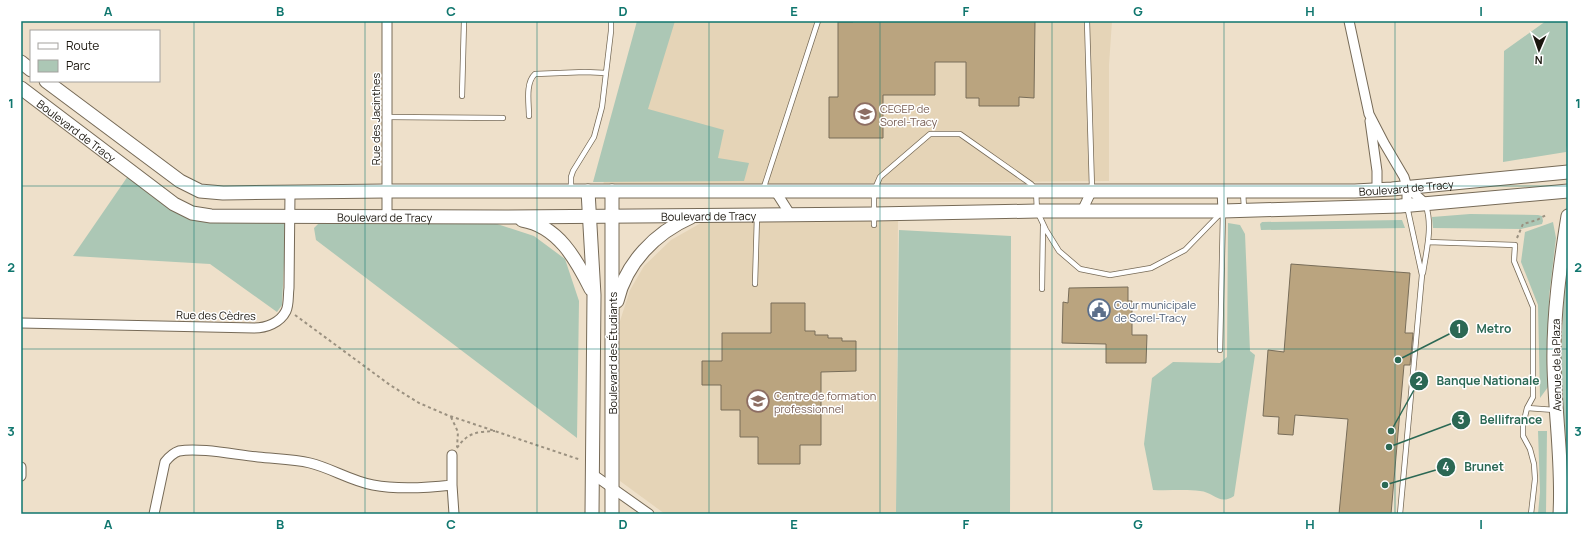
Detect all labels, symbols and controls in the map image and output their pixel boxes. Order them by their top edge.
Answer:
text: A [104,2,113,20]
text: B [276,2,284,20]
text: C [446,2,456,20]
text: D [618,2,628,20]
text: E [790,2,798,20]
text: F [963,2,970,20]
text: G [1133,2,1143,20]
text: H [1305,2,1315,20]
text: I [1479,2,1483,20]
legend [30,30,160,82]
north arrow [1519,30,1559,70]
text: Route [66,37,99,54]
text: N [1534,53,1543,68]
text: Parc [66,57,91,74]
street label: Rue des Jacinthes [368,73,383,165]
text: 1 [8,94,14,112]
text: 1 [1575,94,1581,112]
street label: Boulevard de Tracy [34,96,119,165]
school or university icon: CEGEP de Sorel-Tracy [852,101,878,127]
place label: CEGEP de Sorel-Tracy [880,101,938,129]
street label: Boulevard de Tracy [1358,176,1455,198]
street label: Boulevard de Tracy [661,207,757,223]
street label: Boulevard de Tracy [337,209,433,224]
text: 2 [7,258,15,276]
text: 2 [1574,258,1582,276]
street label: Boulevard des Étudiants [605,292,620,414]
public building icon: Cour municipale de Sorel-Tracy [1086,297,1112,323]
place label: Cour municipale de Sorel-Tracy [1114,297,1197,325]
street label: Rue des Cèdres [176,307,256,323]
callout: Metro [1449,317,1519,341]
street label: Avenue de la Plaza [1548,318,1564,412]
text: 1 [1456,320,1462,337]
text: Metro [1477,320,1511,337]
callout: Banque Nationale [1409,369,1548,393]
text: 2 [1415,372,1423,389]
text: Banque Nationale [1436,372,1540,389]
school or university icon: Centre de formation professionnel [745,388,771,414]
place label: Centre de formation professionnel [774,388,876,416]
callout: Bellifrance [1451,408,1550,432]
text: 3 [1458,411,1465,428]
text: Bellifrance [1480,411,1542,428]
text: 3 [7,422,15,440]
text: 3 [1574,422,1582,440]
callout: Brunet [1436,455,1512,479]
text: 4 [1442,458,1450,475]
text: Brunet [1464,458,1504,475]
text: A [104,515,113,533]
text: B [276,515,284,533]
text: C [446,515,456,533]
text: D [618,515,628,533]
text: E [790,515,798,533]
text: F [963,515,970,533]
text: G [1133,515,1143,533]
text: H [1305,515,1315,533]
text: I [1479,515,1483,533]

